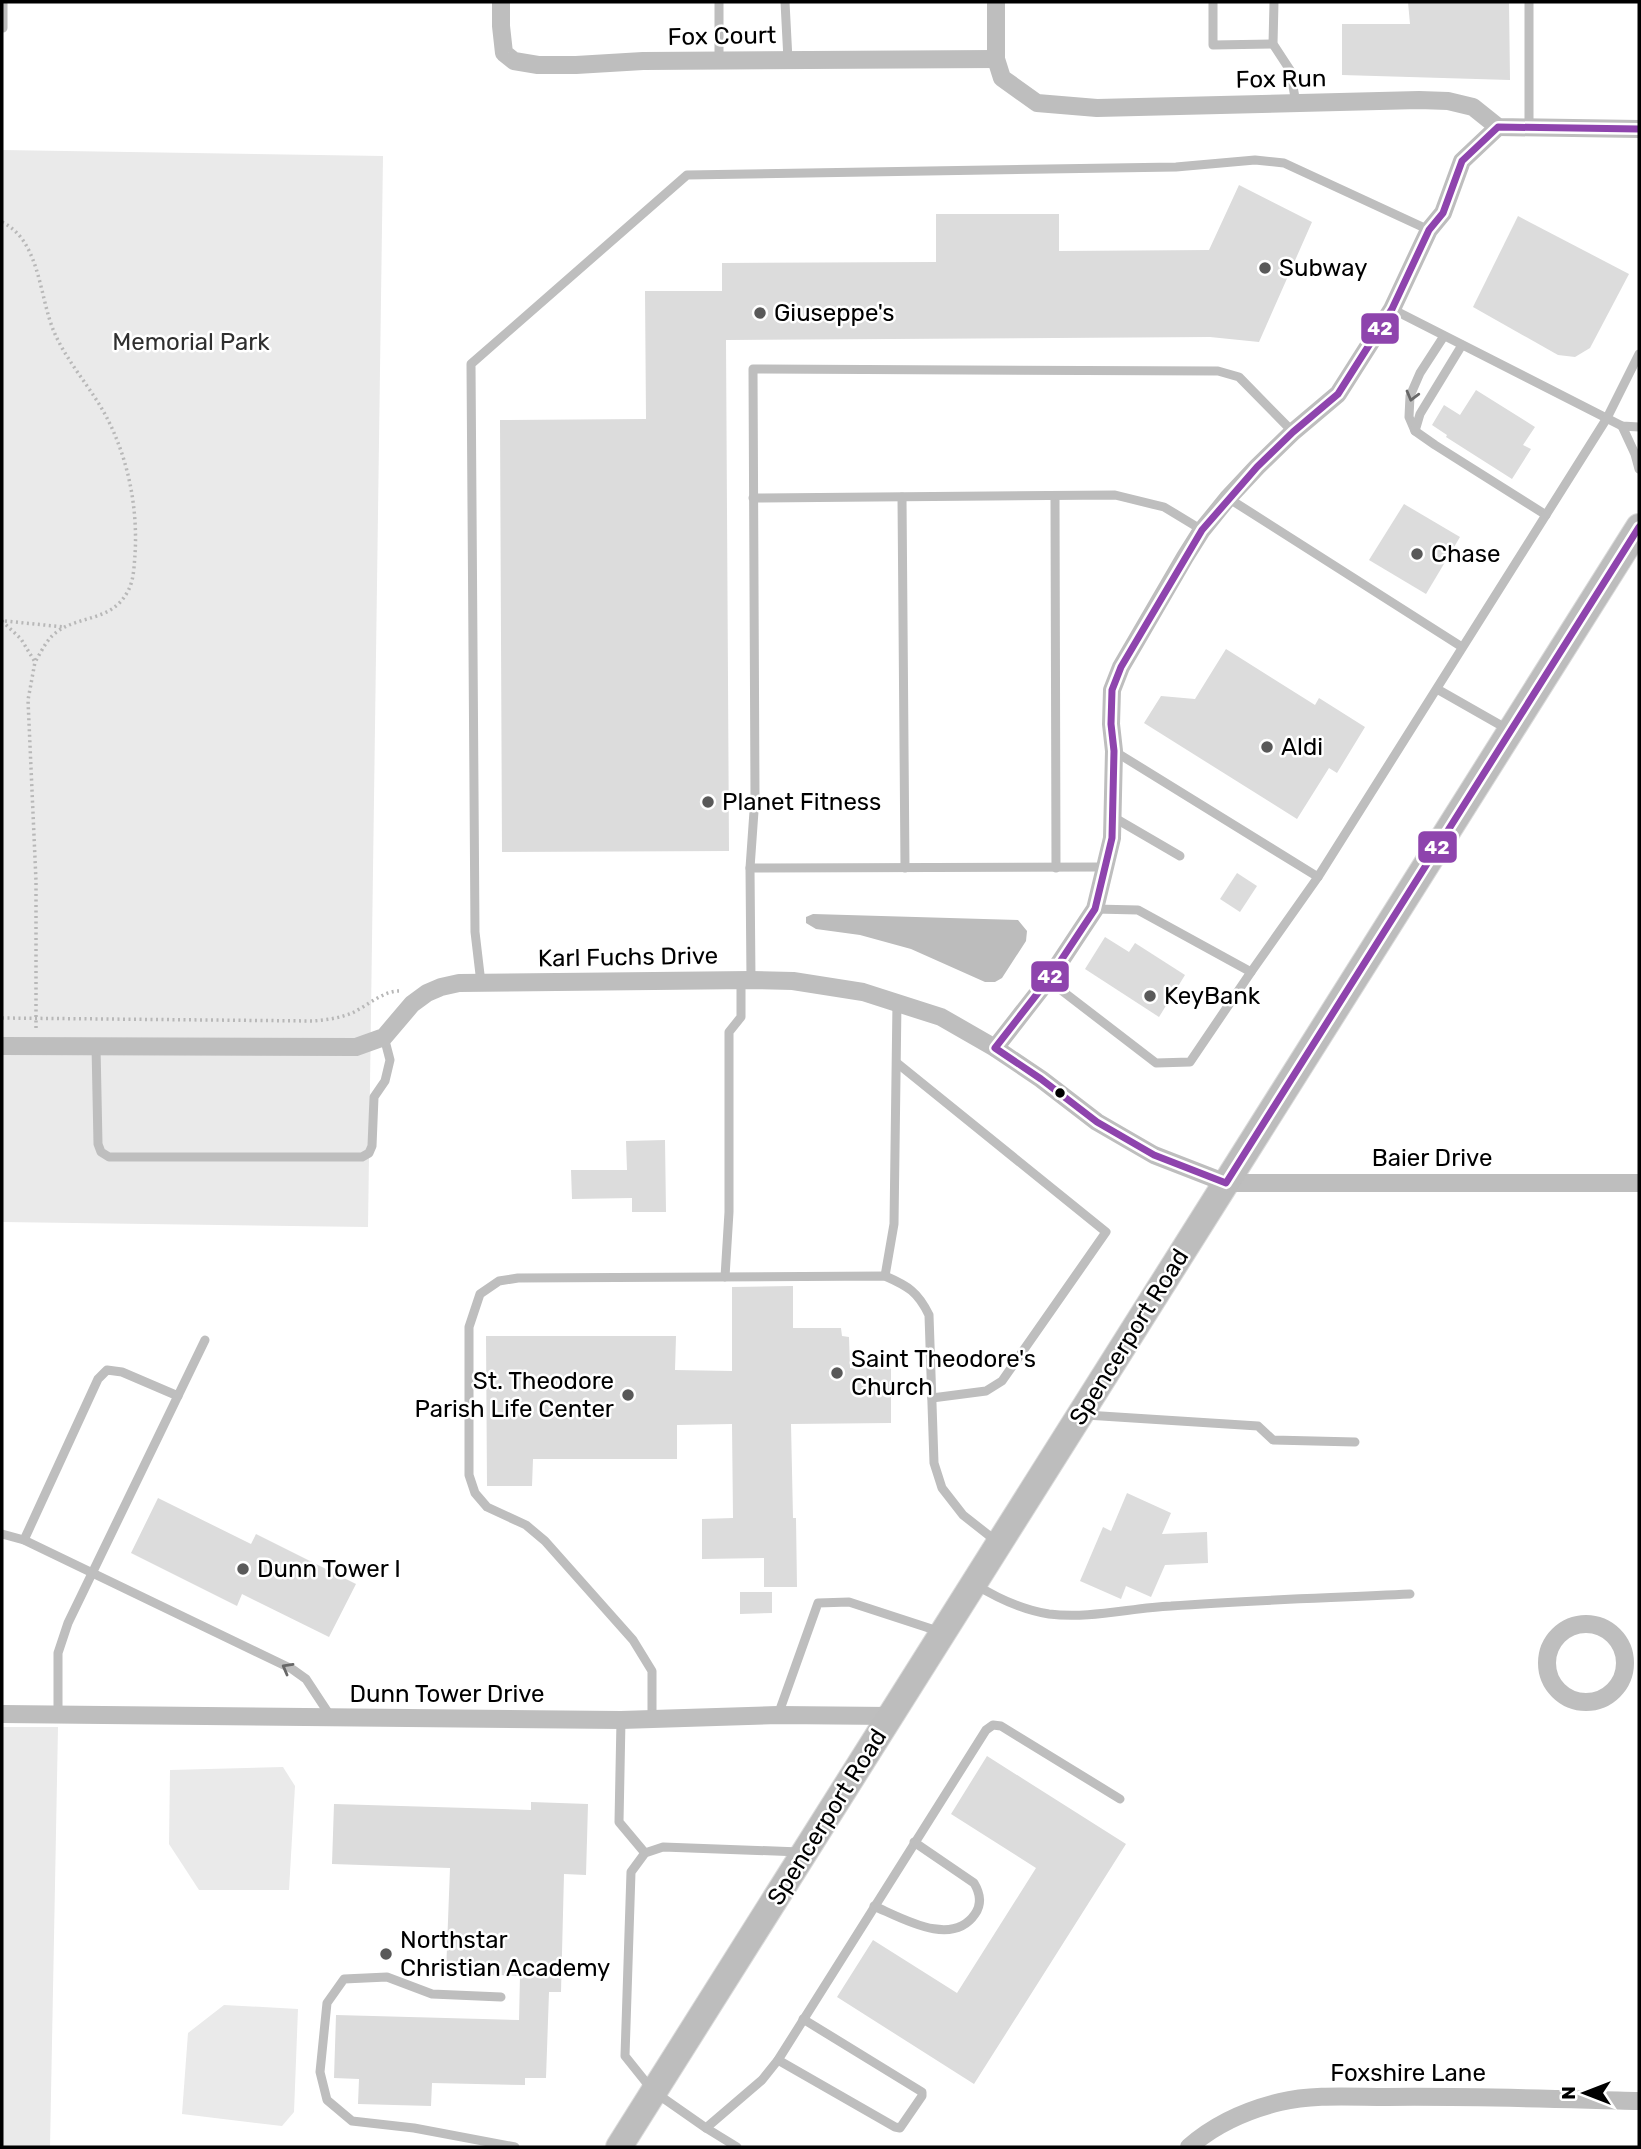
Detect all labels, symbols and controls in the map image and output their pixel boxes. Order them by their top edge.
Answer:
street label: Fox Court [667,21,777,51]
street label: Fox Run [1235,64,1327,94]
place label: Subway [1279,254,1367,282]
marker: Subway [1257,260,1273,276]
place label: Giuseppe's [774,299,895,327]
marker: Giuseppe's [752,305,768,321]
line badge: 42 [1360,312,1400,345]
text: 42 [1367,317,1393,340]
park label: Memorial Park [112,328,270,356]
one-way arrow [1406,389,1420,401]
place label: Chase [1431,540,1501,568]
marker: Chase [1409,546,1425,562]
place label: Aldi [1281,733,1323,761]
marker: Aldi [1259,739,1275,755]
place label: Planet Fitness [722,788,881,816]
marker: Planet Fitness [700,794,716,810]
line badge: 42 [1417,830,1458,864]
text: 42 [1424,836,1450,859]
street label: Karl Fuchs Drive [538,941,718,973]
line badge: 42 [1030,960,1070,993]
text: 42 [1037,965,1063,988]
place label: KeyBank [1164,982,1261,1010]
marker: KeyBank [1142,988,1158,1004]
unlabelled marker [1053,1086,1067,1100]
street label: Baier Drive [1372,1144,1492,1172]
street label: Spencerport Road [1064,1244,1194,1430]
place label: Saint Theodore's Church [851,1345,1036,1401]
marker: Saint Theodore's Church [829,1365,845,1381]
place label: St. Theodore Parish Life Center [415,1367,614,1423]
marker: St. Theodore Parish Life Center [620,1387,636,1403]
place label: Dunn Tower I [257,1555,401,1583]
marker: Dunn Tower I [235,1561,251,1577]
one-way arrow [282,1663,295,1676]
street label: Dunn Tower Drive [350,1680,544,1708]
street label: Spencerport Road [762,1724,892,1910]
place label: Northstar Christian Academy [400,1926,610,1982]
marker: Northstar Christian Academy [378,1946,394,1962]
north arrow [1550,2058,1620,2128]
street label: Foxshire Lane [1330,2059,1486,2087]
text: N [1557,2086,1580,2100]

